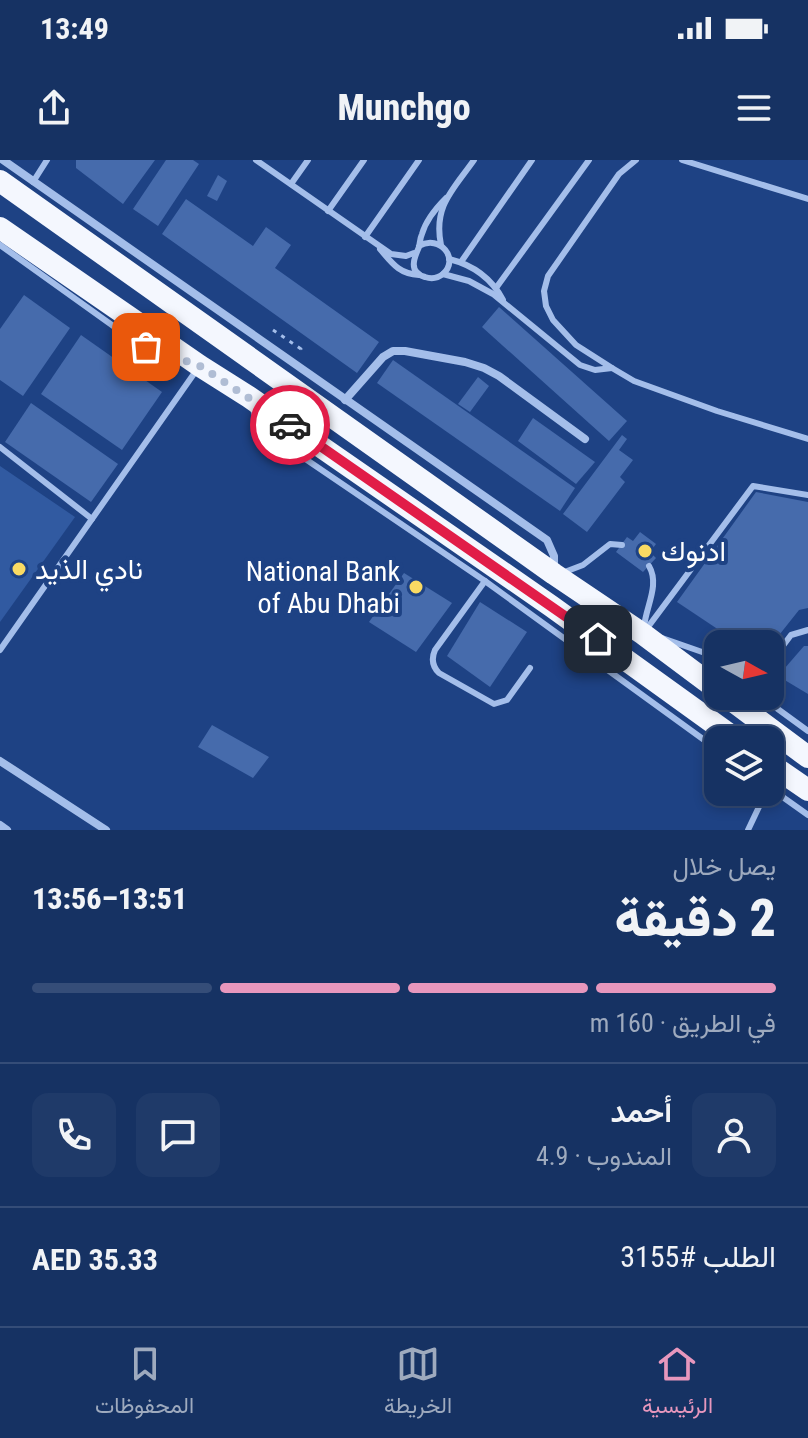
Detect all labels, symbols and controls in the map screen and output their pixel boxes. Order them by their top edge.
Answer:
text: 13:49 [40,11,109,46]
icon: share [32,86,76,130]
icon: menu [732,86,776,130]
text: Munchgo [337,87,471,129]
pin [112,313,180,381]
icon: bag [124,325,168,369]
courier [250,385,330,465]
icon: car [268,403,312,447]
place label: ادنوك [661,535,726,569]
marker: ادنوك [636,542,654,560]
place label: نادي الذيد [35,553,143,592]
place label: National Bank of Abu Dhabi [246,555,400,620]
marker: نادي الذيد [10,560,28,578]
marker: National Bank of Abu Dhabi [407,578,425,596]
pin [564,605,632,673]
icon: home [576,617,620,661]
north arrow [704,630,784,710]
map controls [704,630,784,806]
button: layers [704,726,784,806]
text: يصل خلال [672,851,776,881]
text: 13:51–13:56 [32,881,187,916]
text: 2 دقيقة [614,888,776,949]
text: في الطريق · 160 m [590,1008,776,1038]
button: phone [32,1093,116,1177]
button: chat [136,1093,220,1177]
button: person [692,1093,776,1177]
text: أحمد [610,1094,672,1129]
text: المندوب · 4.9 [536,1141,672,1171]
text: الطلب #3155 [620,1239,776,1274]
text: AED 35.33 [32,1242,158,1277]
tab: المحفوظات [95,1342,194,1425]
tab: الخريطة [384,1342,452,1425]
tab: الرئيسية [642,1342,713,1425]

